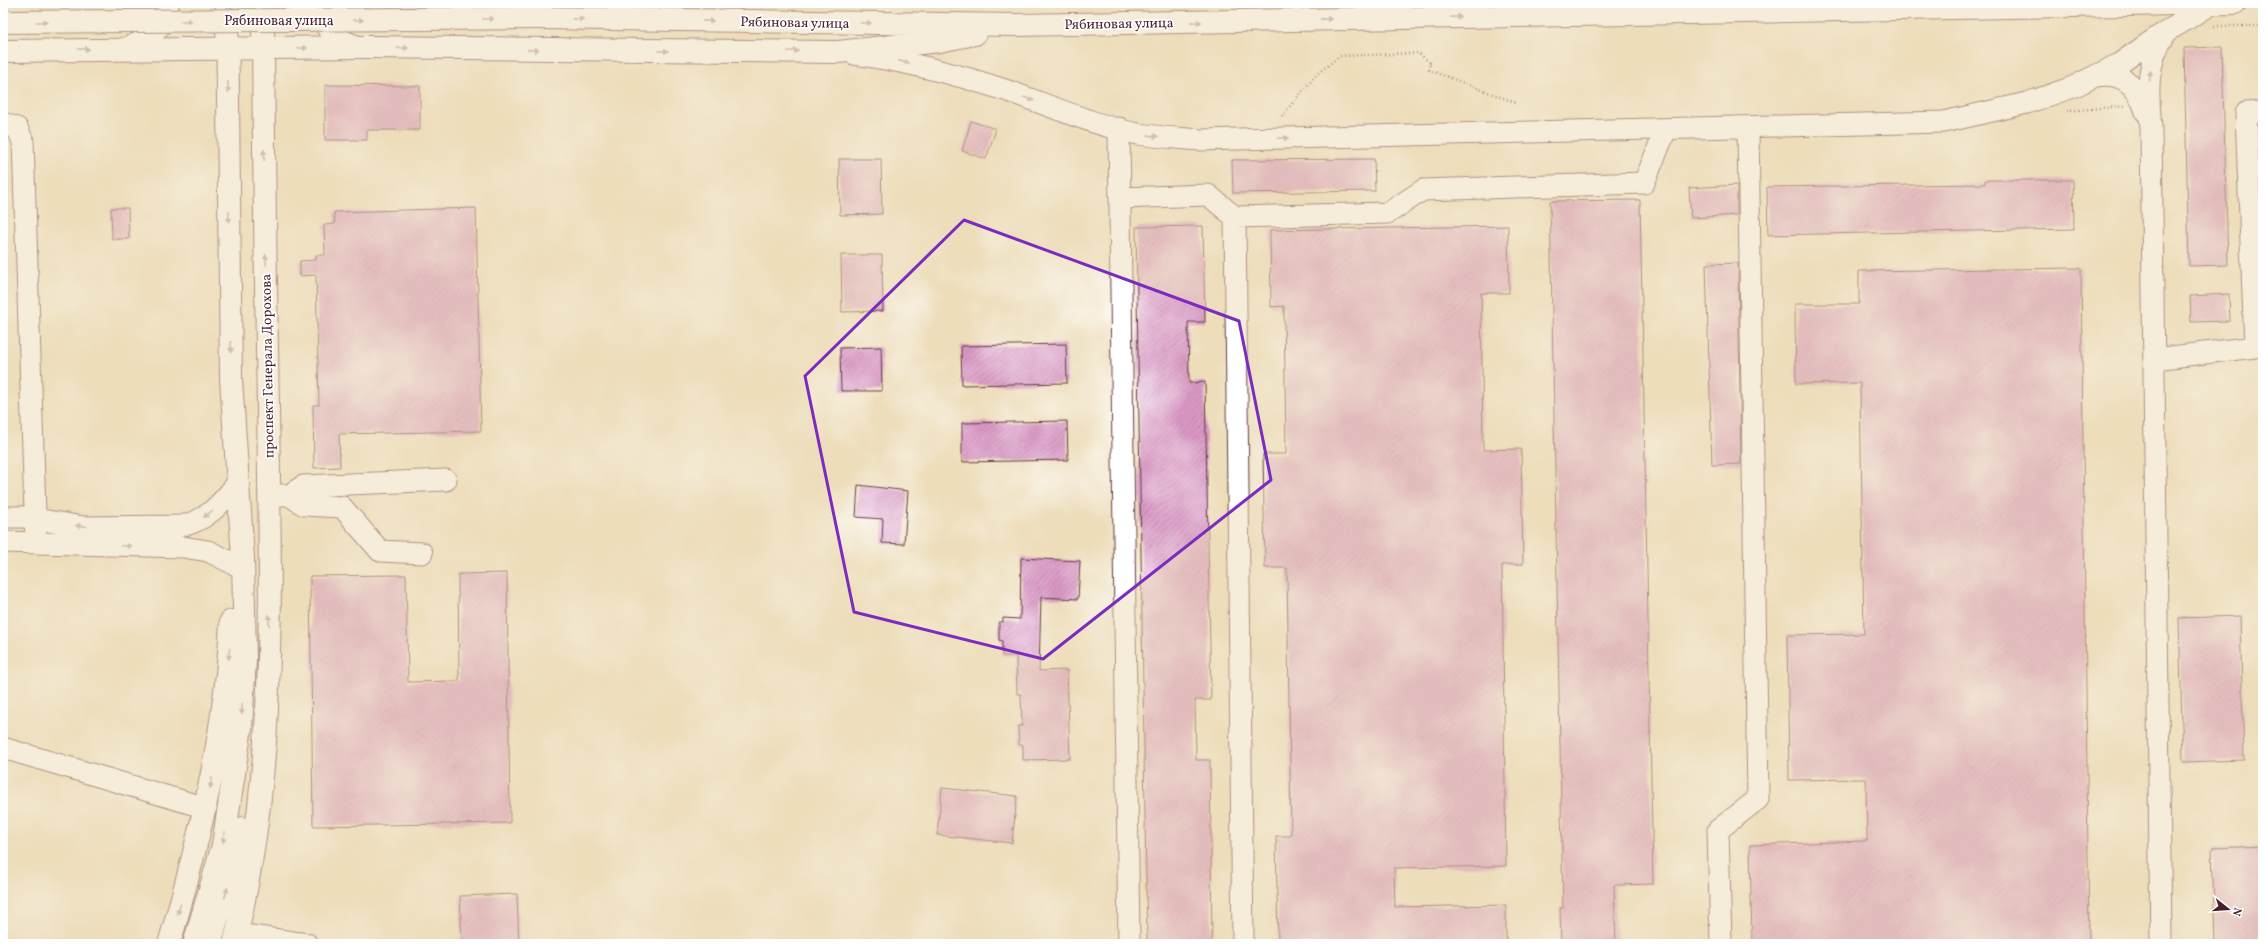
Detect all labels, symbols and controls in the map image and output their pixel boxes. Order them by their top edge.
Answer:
street label: Рябиновая улица [224,12,334,31]
street label: Рябиновая улица [740,13,850,34]
street label: Рябиновая улица [1064,14,1174,35]
one-way arrow [1450,14,1463,20]
one-way arrow [482,15,494,22]
one-way arrow [352,16,364,23]
one-way arrow [572,16,585,22]
one-way arrow [1320,16,1332,23]
one-way arrow [702,17,714,24]
one-way arrow [180,18,193,24]
one-way arrow [36,19,49,25]
one-way arrow [1190,19,1203,25]
one-way arrow [860,20,873,26]
one-way arrow [296,45,309,51]
one-way arrow [397,45,410,51]
one-way arrow [78,46,90,53]
one-way arrow [527,46,539,53]
one-way arrow [657,47,669,54]
one-way arrow [787,48,799,55]
one-way arrow [898,60,910,66]
one-way arrow [2146,70,2153,82]
one-way arrow [224,81,231,93]
one-way arrow [1023,96,1035,102]
one-way arrow [1147,133,1159,139]
one-way arrow [1277,135,1290,141]
one-way arrow [261,149,268,161]
one-way arrow [226,211,232,224]
one-way arrow [263,253,269,266]
street label: проспект Генерала Дорохова [257,274,280,458]
one-way arrow [228,341,234,354]
one-way arrow [203,510,214,518]
one-way arrow [75,523,87,530]
one-way arrow [120,542,132,549]
one-way arrow [266,613,272,626]
one-way arrow [226,648,232,660]
one-way arrow [239,703,245,716]
one-way arrow [207,777,213,789]
one-way arrow [221,831,227,843]
one-way arrow [223,887,229,899]
north arrow [2208,889,2248,929]
one-way arrow [176,903,182,915]
text: N [2228,905,2244,918]

